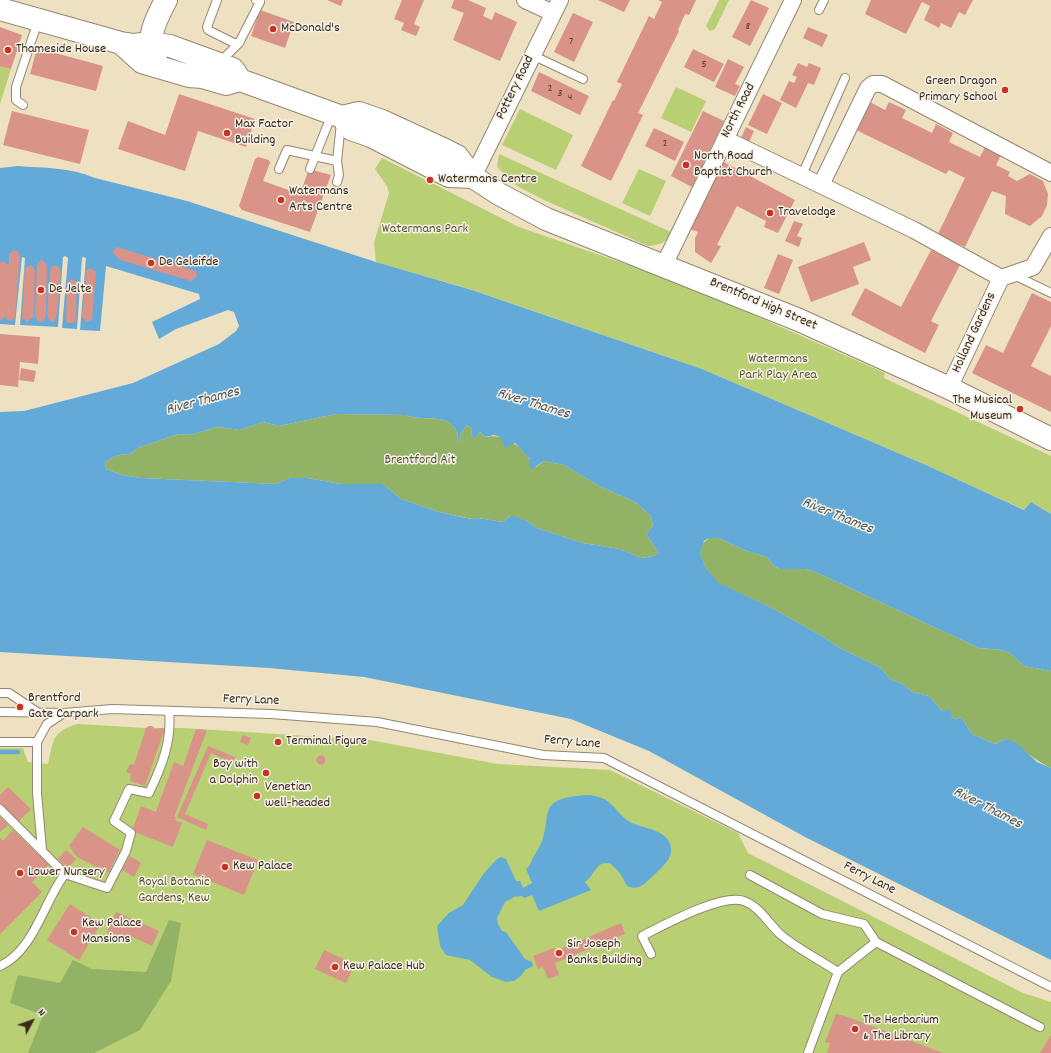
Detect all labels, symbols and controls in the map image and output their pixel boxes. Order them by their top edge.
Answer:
house number: 8 [746,20,750,34]
place label: McDonald's [281,21,340,37]
marker: McDonald's [268,24,278,34]
house number: 7 [569,35,573,49]
place label: Thameside House [16,42,106,58]
marker: Thameside House [3,45,13,55]
street label: Pottery Road [493,53,539,123]
house number: 5 [701,58,707,72]
place label: Green Dragon Primary School [919,74,997,106]
street label: North Road [718,81,760,141]
house number: 2 [547,82,553,96]
marker: Green Dragon Primary School [1000,85,1010,95]
house number: 3 [557,87,563,101]
house number: 4 [568,91,572,105]
place label: Max Factor Building [235,117,293,150]
marker: Max Factor Building [222,128,232,138]
house number: 2 [662,137,668,151]
place label: North Road Baptist Church [694,149,772,182]
marker: North Road Baptist Church [681,160,691,170]
place label: Watermans Centre [438,172,537,188]
marker: Watermans Centre [425,175,435,185]
place label: Watermans Arts Centre [289,184,352,216]
marker: Watermans Arts Centre [276,195,286,205]
place label: Travelodge [778,205,836,221]
marker: Travelodge [765,208,775,218]
park label: Watermans Park [382,222,468,238]
place label: De Geleifde [159,255,219,271]
marker: De Geleifde [146,258,156,268]
street label: Brentford High Street [707,275,819,335]
place label: De Jelte [49,282,92,298]
marker: De Jelte [36,285,46,295]
street label: Holland Gardens [949,290,1001,376]
park label: Watermans Park Play Area [739,352,817,384]
water label: River Thames [164,384,242,420]
water label: River Thames [494,385,572,425]
place label: The Musical Museum [952,393,1012,426]
marker: The Musical Museum [1015,404,1025,414]
park label: Brentford Ait [384,453,456,469]
water label: River Thames [799,495,875,539]
place label: Brentford Gate Carpark [28,691,99,724]
street label: Ferry Lane [222,692,280,710]
marker: Brentford Gate Carpark [15,702,25,712]
street label: Ferry Lane [543,732,601,754]
place label: Terminal Figure [286,734,367,750]
marker: Terminal Figure [273,737,283,747]
place label: Boy with a Dolphin [210,757,258,790]
marker: Boy with a Dolphin [261,768,271,778]
place label: Venetian well-headed [265,780,330,812]
water label: River Thames [949,784,1025,834]
marker: Venetian well-headed [252,791,262,801]
place label: Kew Palace [233,859,292,875]
street label: Ferry Lane [840,859,898,899]
marker: Kew Palace [220,862,230,872]
place label: Lower Nursery [28,865,105,881]
marker: Lower Nursery [15,868,25,878]
park label: Royal Botanic Gardens, Kew [138,875,210,908]
place label: Kew Palace Mansions [82,916,141,948]
marker: Kew Palace Mansions [69,927,79,937]
place label: Sir Joseph Banks Building [567,937,642,970]
marker: Sir Joseph Banks Building [554,948,564,958]
place label: Kew Palace Hub [343,959,425,975]
marker: Kew Palace Hub [330,962,340,972]
north arrow [12,1001,52,1041]
text: N [33,1006,49,1020]
place label: The Herbarium & The Library [863,1013,939,1046]
marker: The Herbarium & The Library [850,1024,860,1034]

